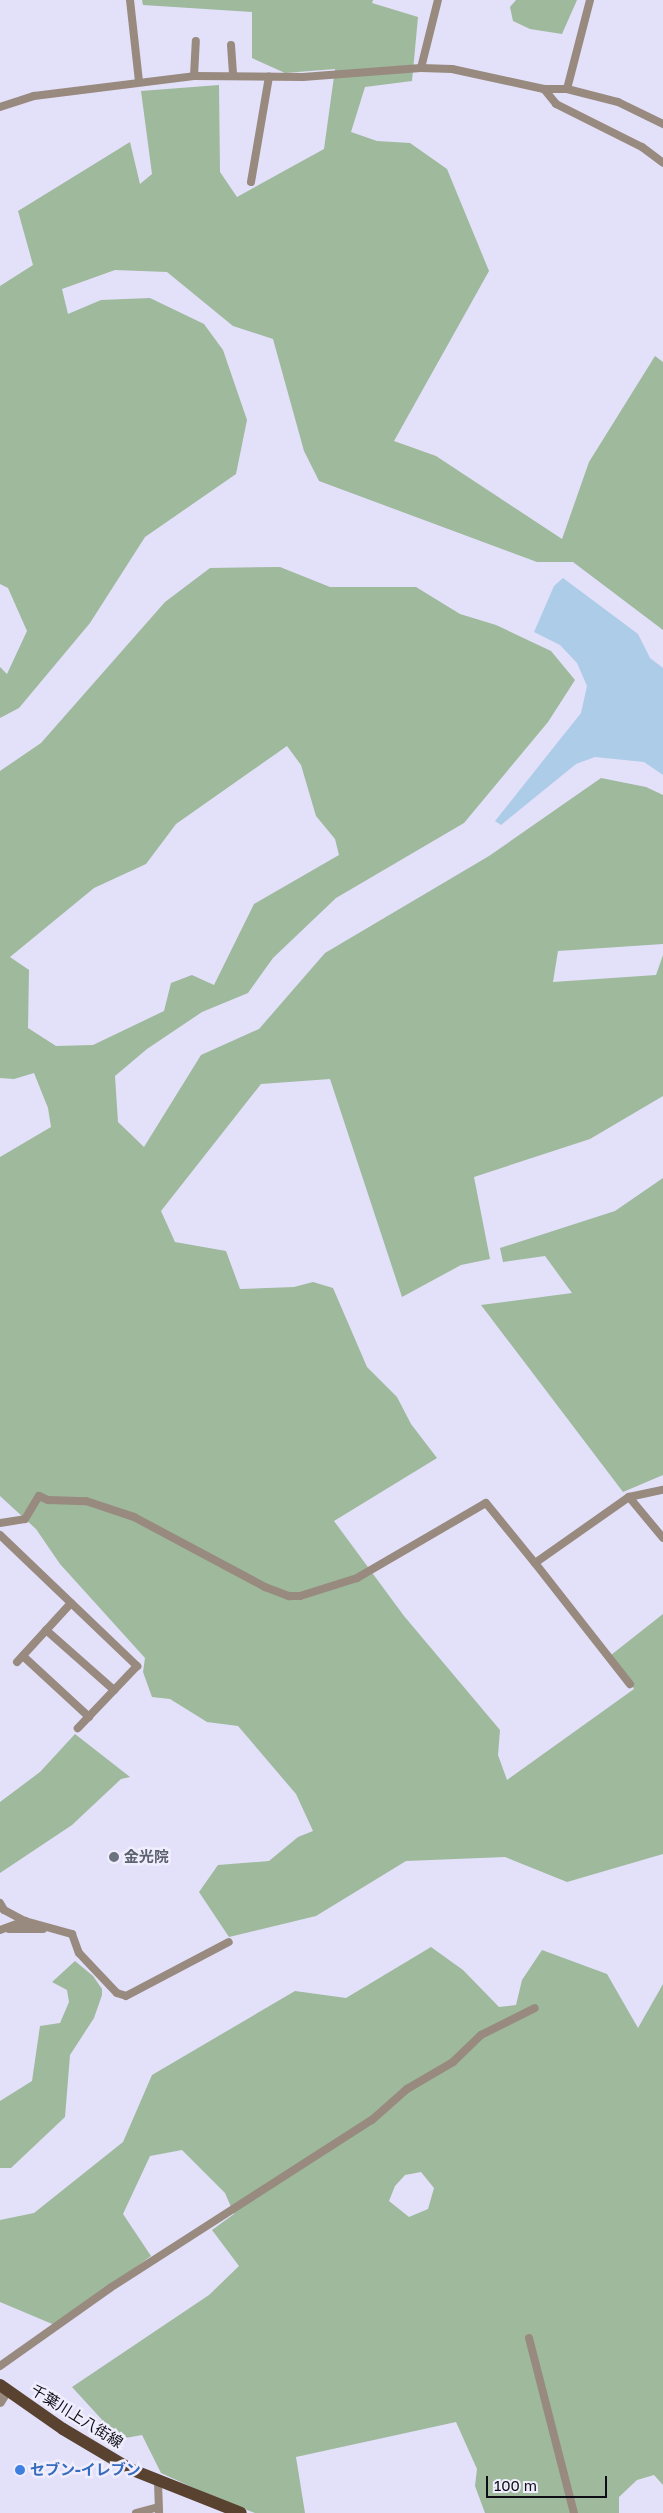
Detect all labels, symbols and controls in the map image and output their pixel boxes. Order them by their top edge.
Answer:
place label: 金光院 [124,1848,169,1866]
marker: 金光院 [108,1851,120,1863]
street label: 千葉川上八街線 [28,2381,126,2451]
place label: セブン-イレブン [30,2461,141,2479]
marker: セブン-イレブン [14,2464,26,2476]
scale bar [488,2466,609,2498]
text: 100 m [494,2476,537,2494]

